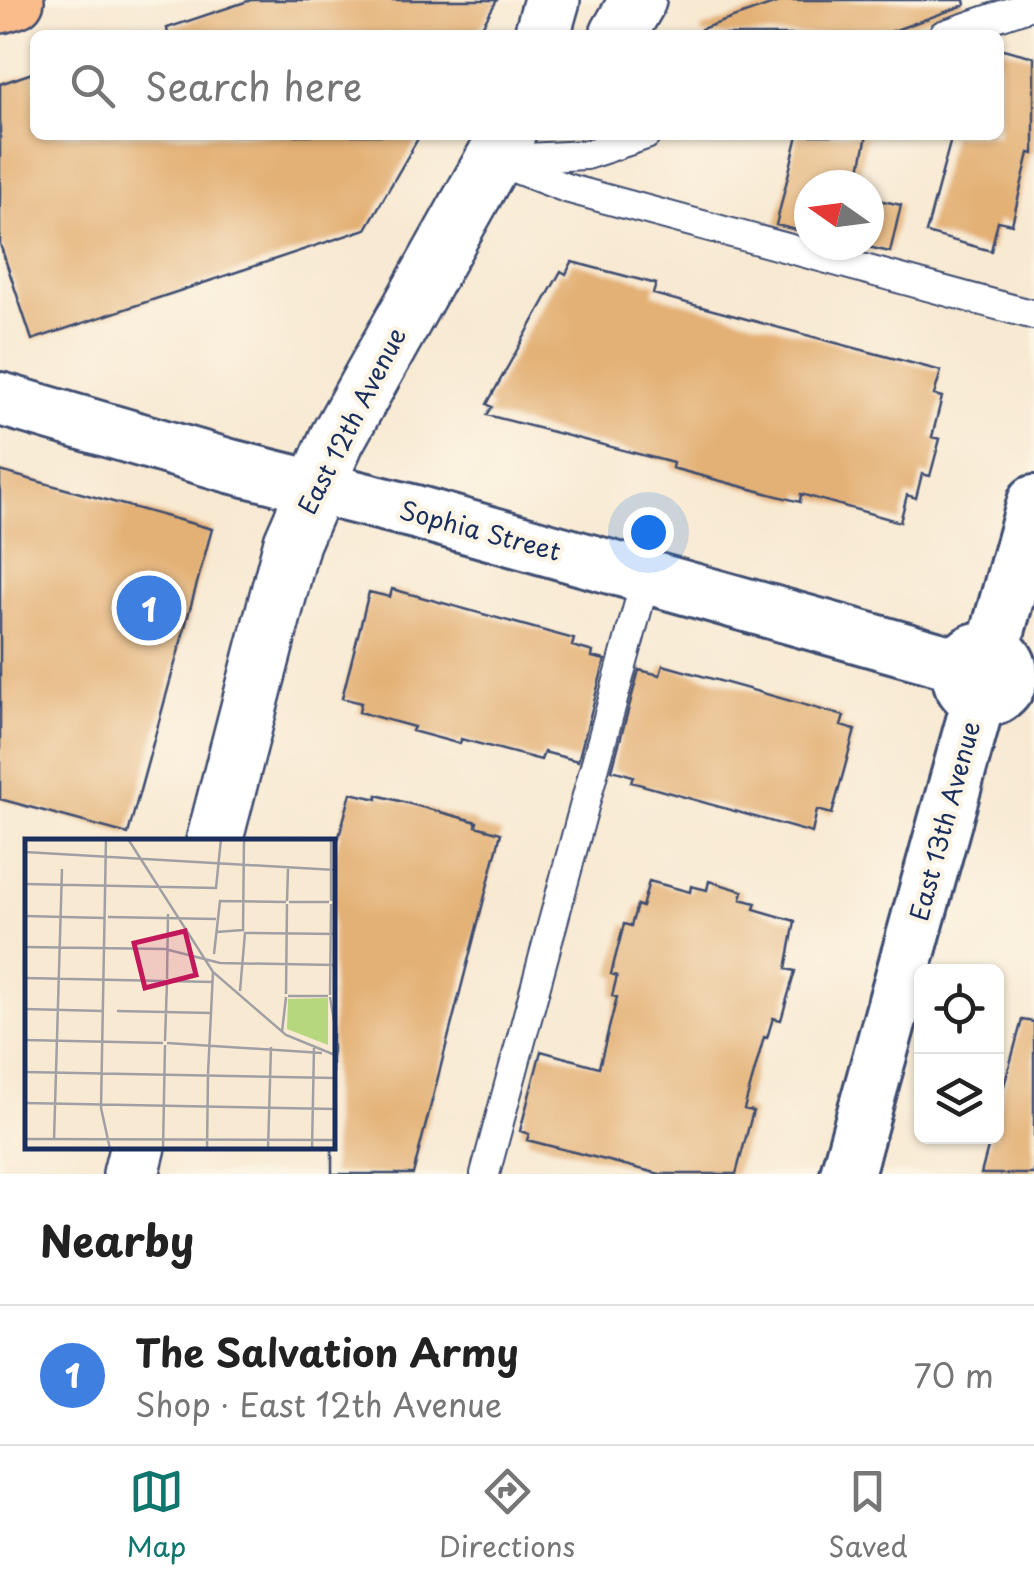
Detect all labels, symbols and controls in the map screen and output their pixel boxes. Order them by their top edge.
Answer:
search box [30,30,1004,140]
text: Search here [145,57,362,114]
icon: search [65,58,120,113]
north arrow [794,170,884,260]
street label: East 12th Avenue [288,320,415,521]
street label: Sophia Street [395,490,565,570]
your location [623,507,674,558]
pin: 1 [116,570,182,646]
street label: East 13th Avenue [899,717,989,925]
inset map [25,839,335,1149]
map controls [914,964,1004,1144]
button: locate [914,964,1004,1054]
button: layers [914,1054,1004,1144]
text: Nearby [40,1208,194,1271]
text: The Salvation Army [135,1323,519,1380]
text: 1 [65,1351,80,1399]
text: 70 m [914,1351,994,1399]
text: Shop · East 12th Avenue [135,1380,502,1428]
tab: Map [126,1464,186,1567]
tab: Directions [439,1464,575,1567]
tab: Saved [828,1464,908,1567]

